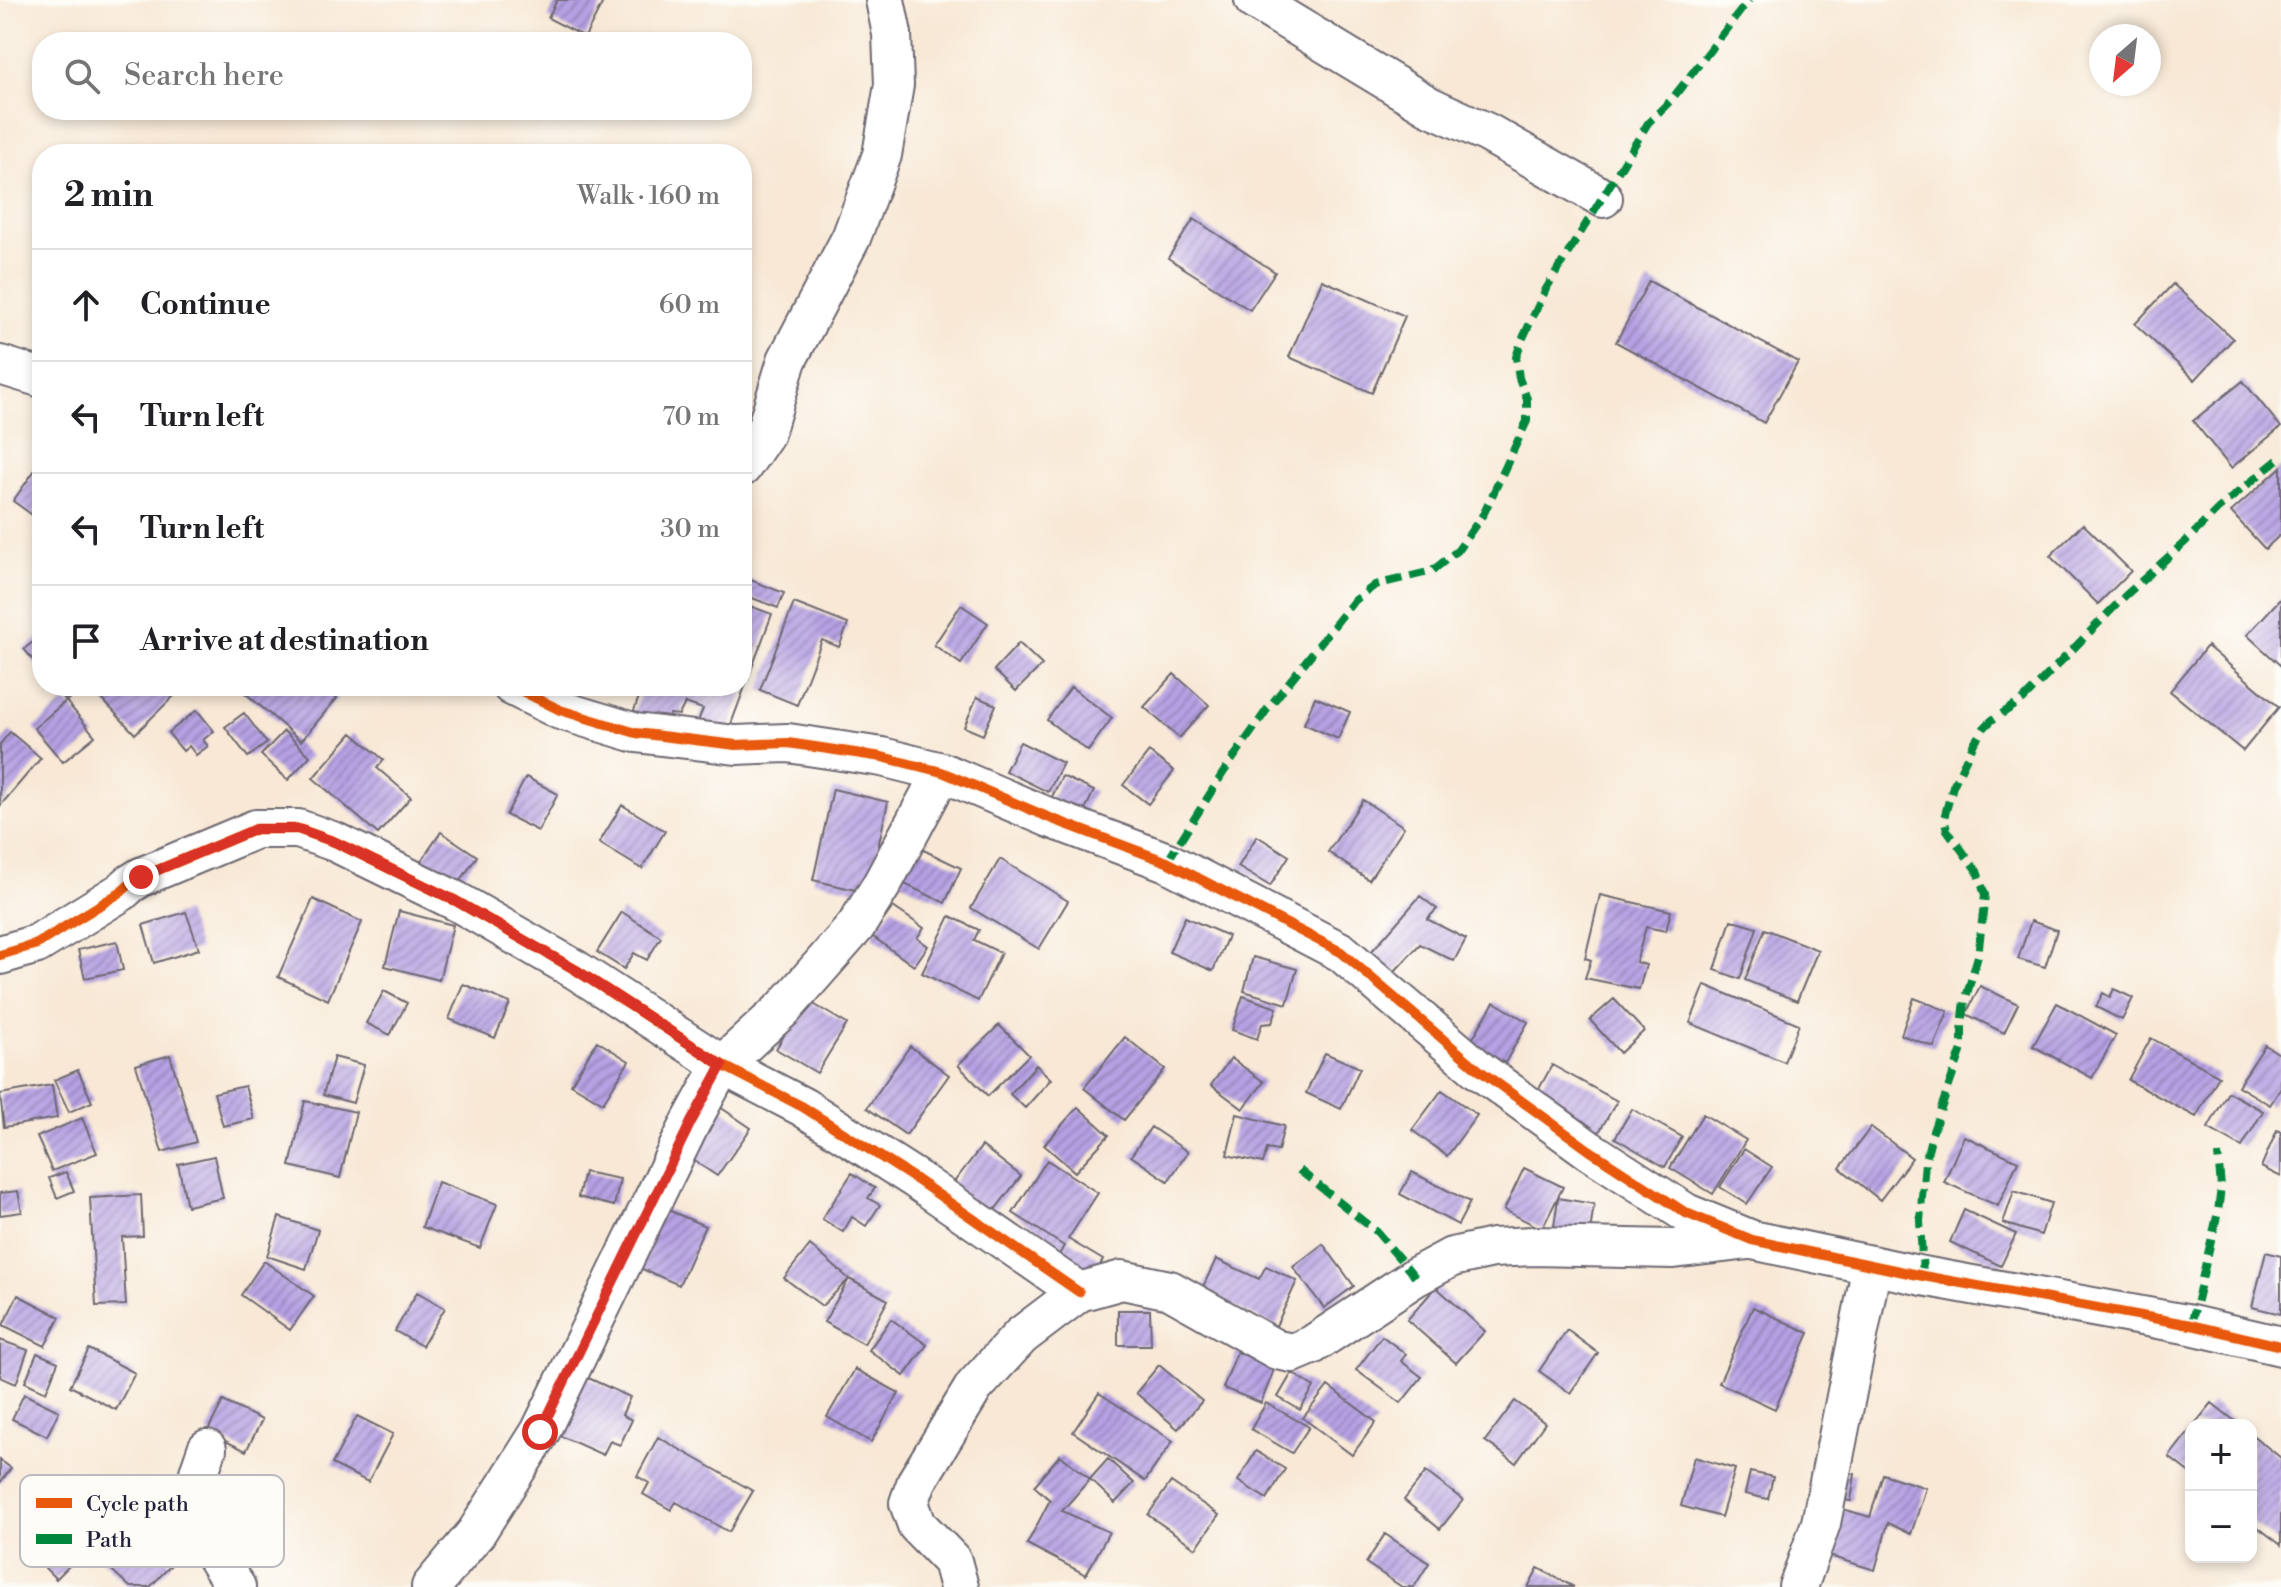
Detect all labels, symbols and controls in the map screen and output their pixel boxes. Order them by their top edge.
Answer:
north arrow [2089,24,2161,96]
search box [32,32,752,120]
icon: search [60,54,104,98]
text: Search here [124,57,284,95]
text: 2 min [64,175,153,217]
text: Walk · 160 m [577,180,720,212]
icon: ahead [64,283,108,327]
text: Continue [140,286,271,324]
text: 60 m [659,289,720,321]
icon: left [64,395,108,439]
text: Turn left [140,398,264,436]
text: 70 m [662,401,720,433]
icon: left [64,507,108,551]
text: Turn left [140,510,264,548]
text: 30 m [660,513,720,545]
icon: arrive [64,619,108,663]
text: Arrive at destination [140,622,429,660]
route end [123,859,159,895]
route start [522,1414,558,1450]
map controls [2185,1419,2257,1563]
button: + [2185,1419,2257,1491]
legend [20,1475,284,1567]
text: Cycle path [86,1491,189,1518]
button: − [2185,1491,2257,1563]
text: Path [86,1527,132,1554]

